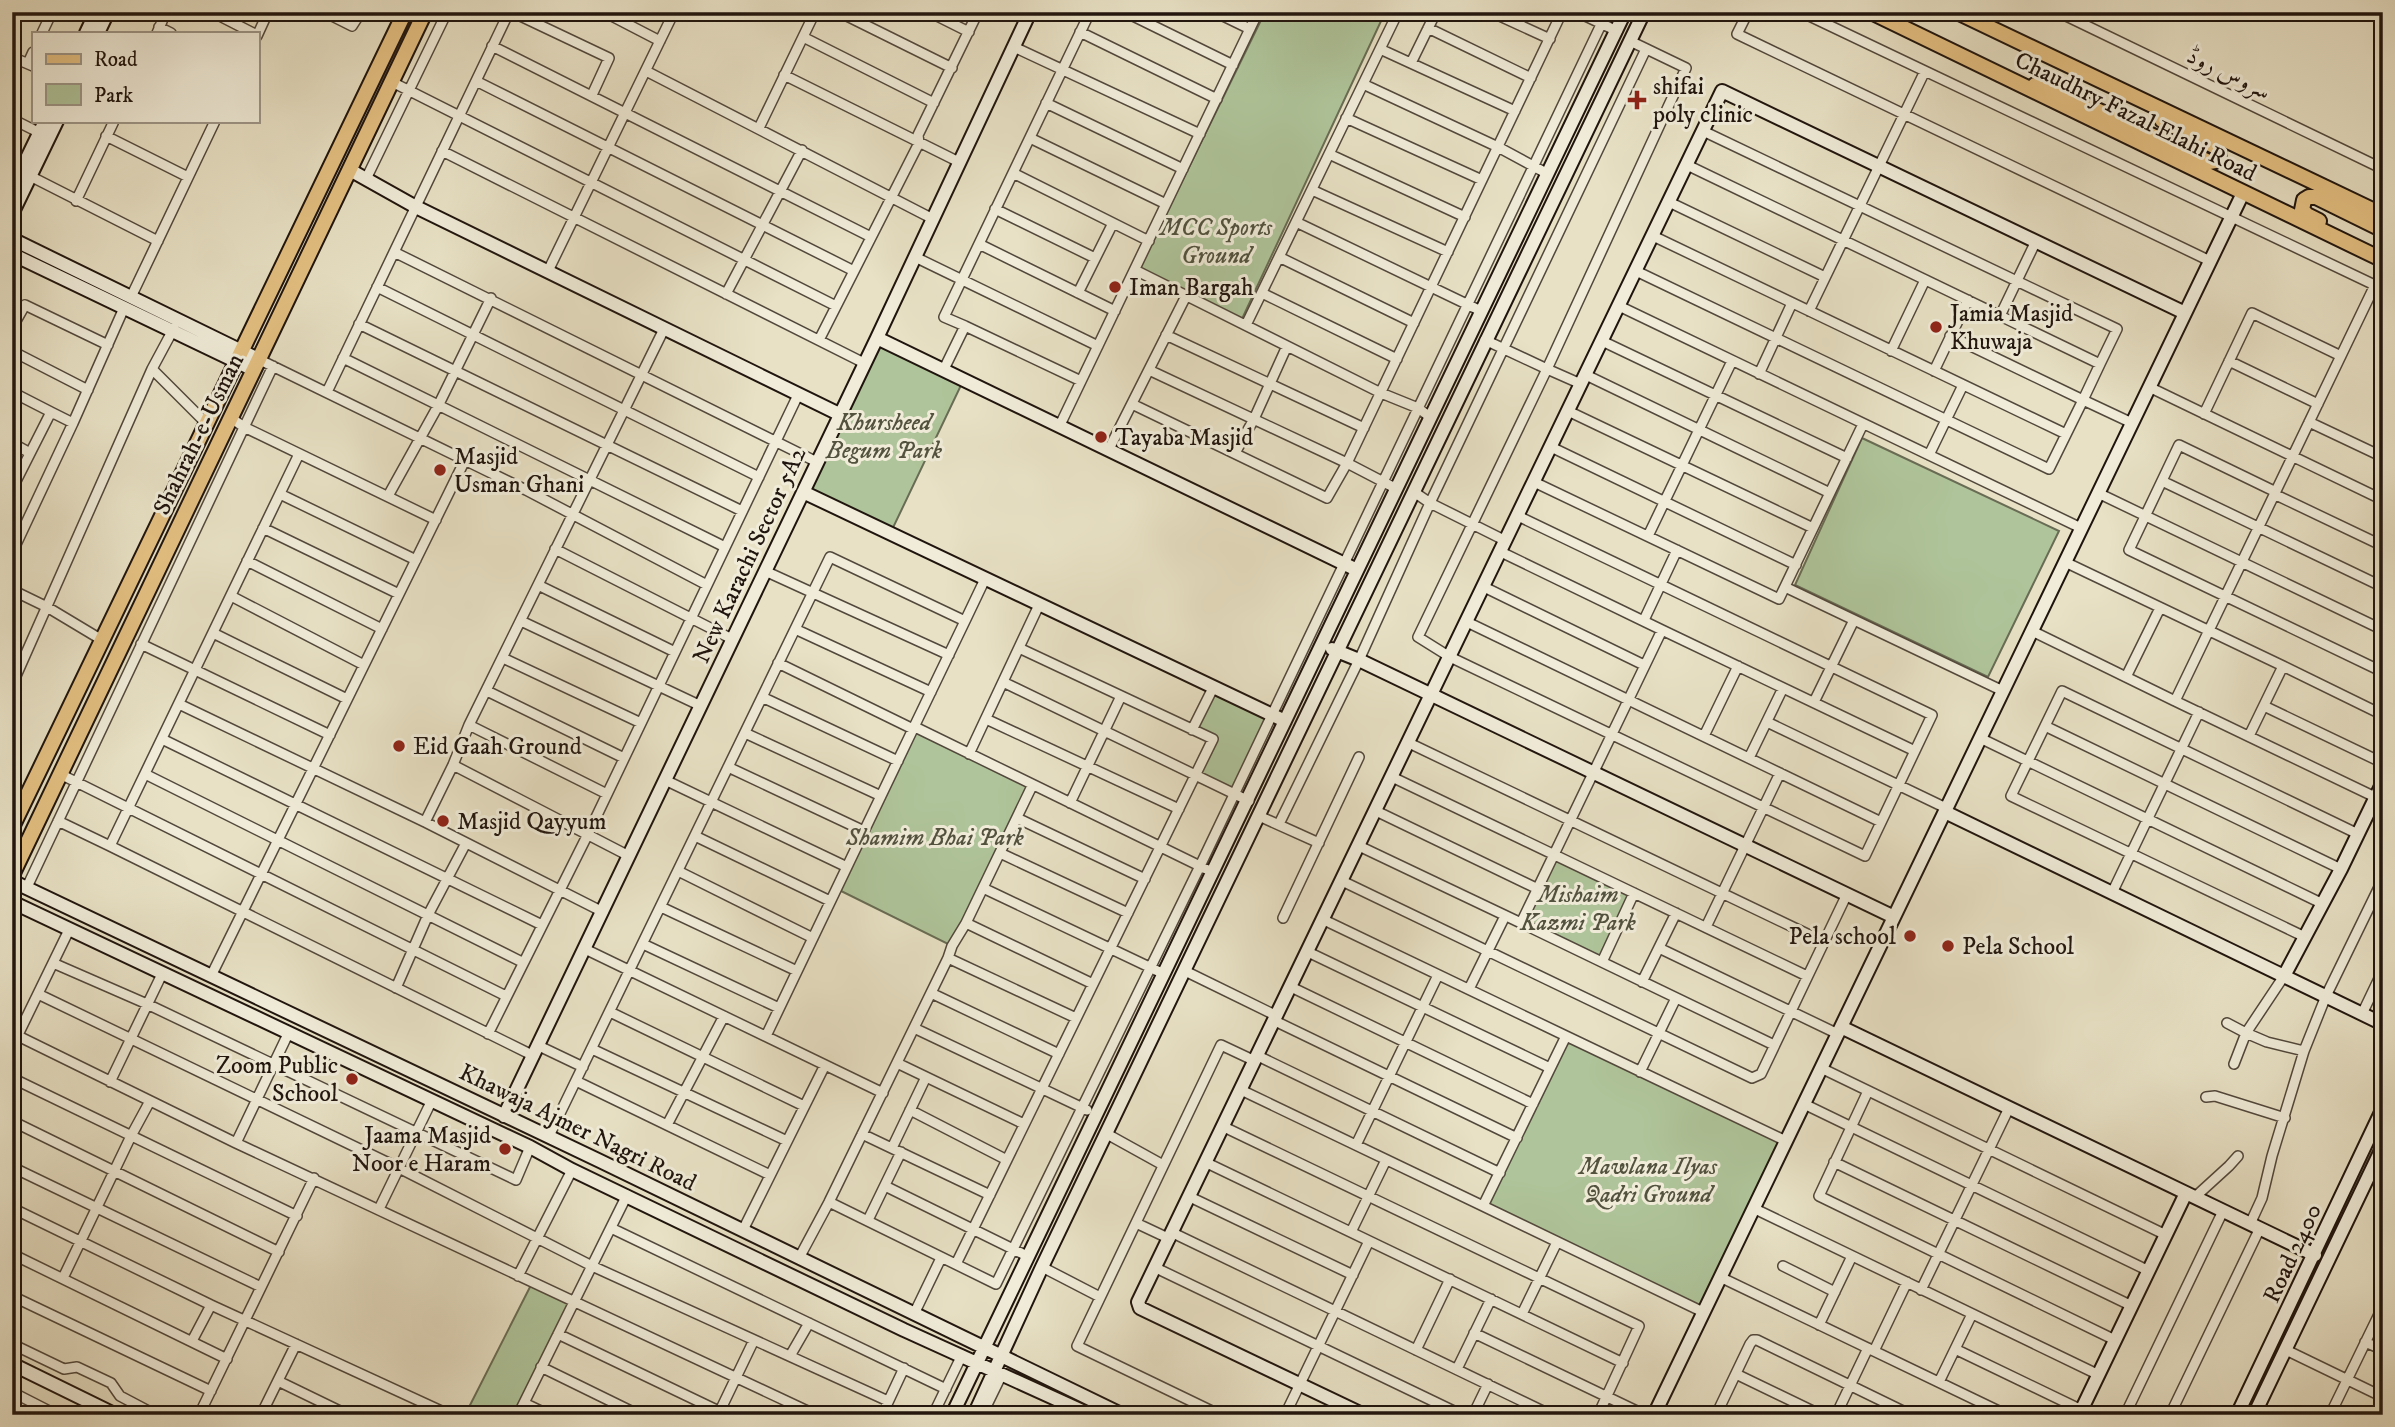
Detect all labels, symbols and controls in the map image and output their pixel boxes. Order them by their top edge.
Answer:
legend [32,32,259,122]
street label: سروس روڈ [2182,41,2276,107]
street label: Chaudhry Fazal Elahi Road [2010,45,2261,189]
text: Road [94,47,138,73]
place label: shifai poly clinic [1652,72,1753,130]
text: Park [94,83,134,109]
marker: shifai poly clinic [1627,90,1647,110]
park label: MCC Sports Ground [1158,213,1273,271]
place label: Iman Bargah [1129,273,1254,303]
marker: Iman Bargah [1107,279,1123,295]
place label: Jamia Masjid Khuwaja [1948,299,2073,357]
marker: Jamia Masjid Khuwaja [1928,319,1944,335]
street label: Shahrah-e-Usman [147,348,251,520]
park label: Khursheed Begum Park [825,408,942,466]
place label: Tayaba Masjid [1115,423,1253,453]
marker: Tayaba Masjid [1093,429,1109,445]
place label: Masjid Usman Ghani [454,442,584,500]
street label: New Karachi Sector 5A2 [687,442,813,668]
marker: Masjid Usman Ghani [432,462,448,478]
place label: Eid Gaah Ground [413,732,582,762]
marker: Eid Gaah Ground [391,738,407,754]
place label: Masjid Qayyum [457,807,606,837]
marker: Masjid Qayyum [435,813,451,829]
park label: Shamim Bhai Park [845,823,1024,853]
park label: Mishaim Kazmi Park [1519,880,1636,938]
place label: Pela school [1789,922,1897,952]
marker: Pela school [1902,928,1918,944]
place label: Pela School [1962,932,2075,962]
marker: Pela School [1940,938,1956,954]
place label: Zoom Public School [216,1051,339,1109]
street label: Khawaja Ajmer Nagri Road [454,1057,701,1198]
marker: Zoom Public School [344,1071,360,1087]
place label: Jaama Masjid Noor e Haram [352,1121,491,1179]
marker: Jaama Masjid Noor e Haram [497,1141,513,1157]
park label: Mawlana Ilyas Qadri Ground [1577,1152,1718,1210]
street label: Road 2400 [2257,1199,2329,1308]

